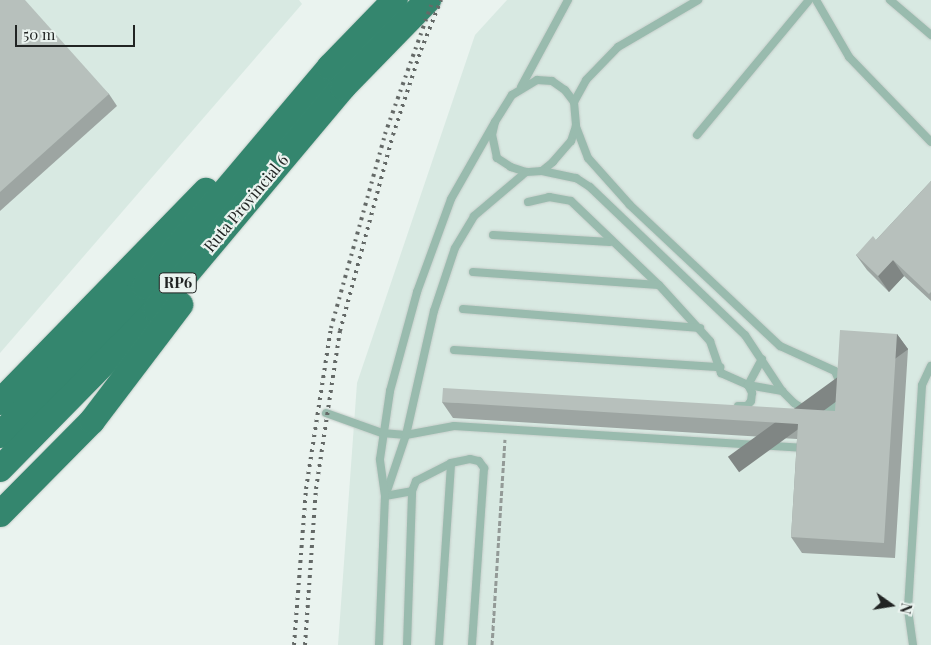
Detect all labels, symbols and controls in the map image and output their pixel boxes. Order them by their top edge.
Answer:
scale bar [18,15,138,47]
text: 50 m [23,24,55,44]
street label: Ruta Provincial 6 [200,150,292,256]
road number: RP6 [158,270,198,296]
north arrow [866,580,916,630]
text: N [896,601,916,616]

